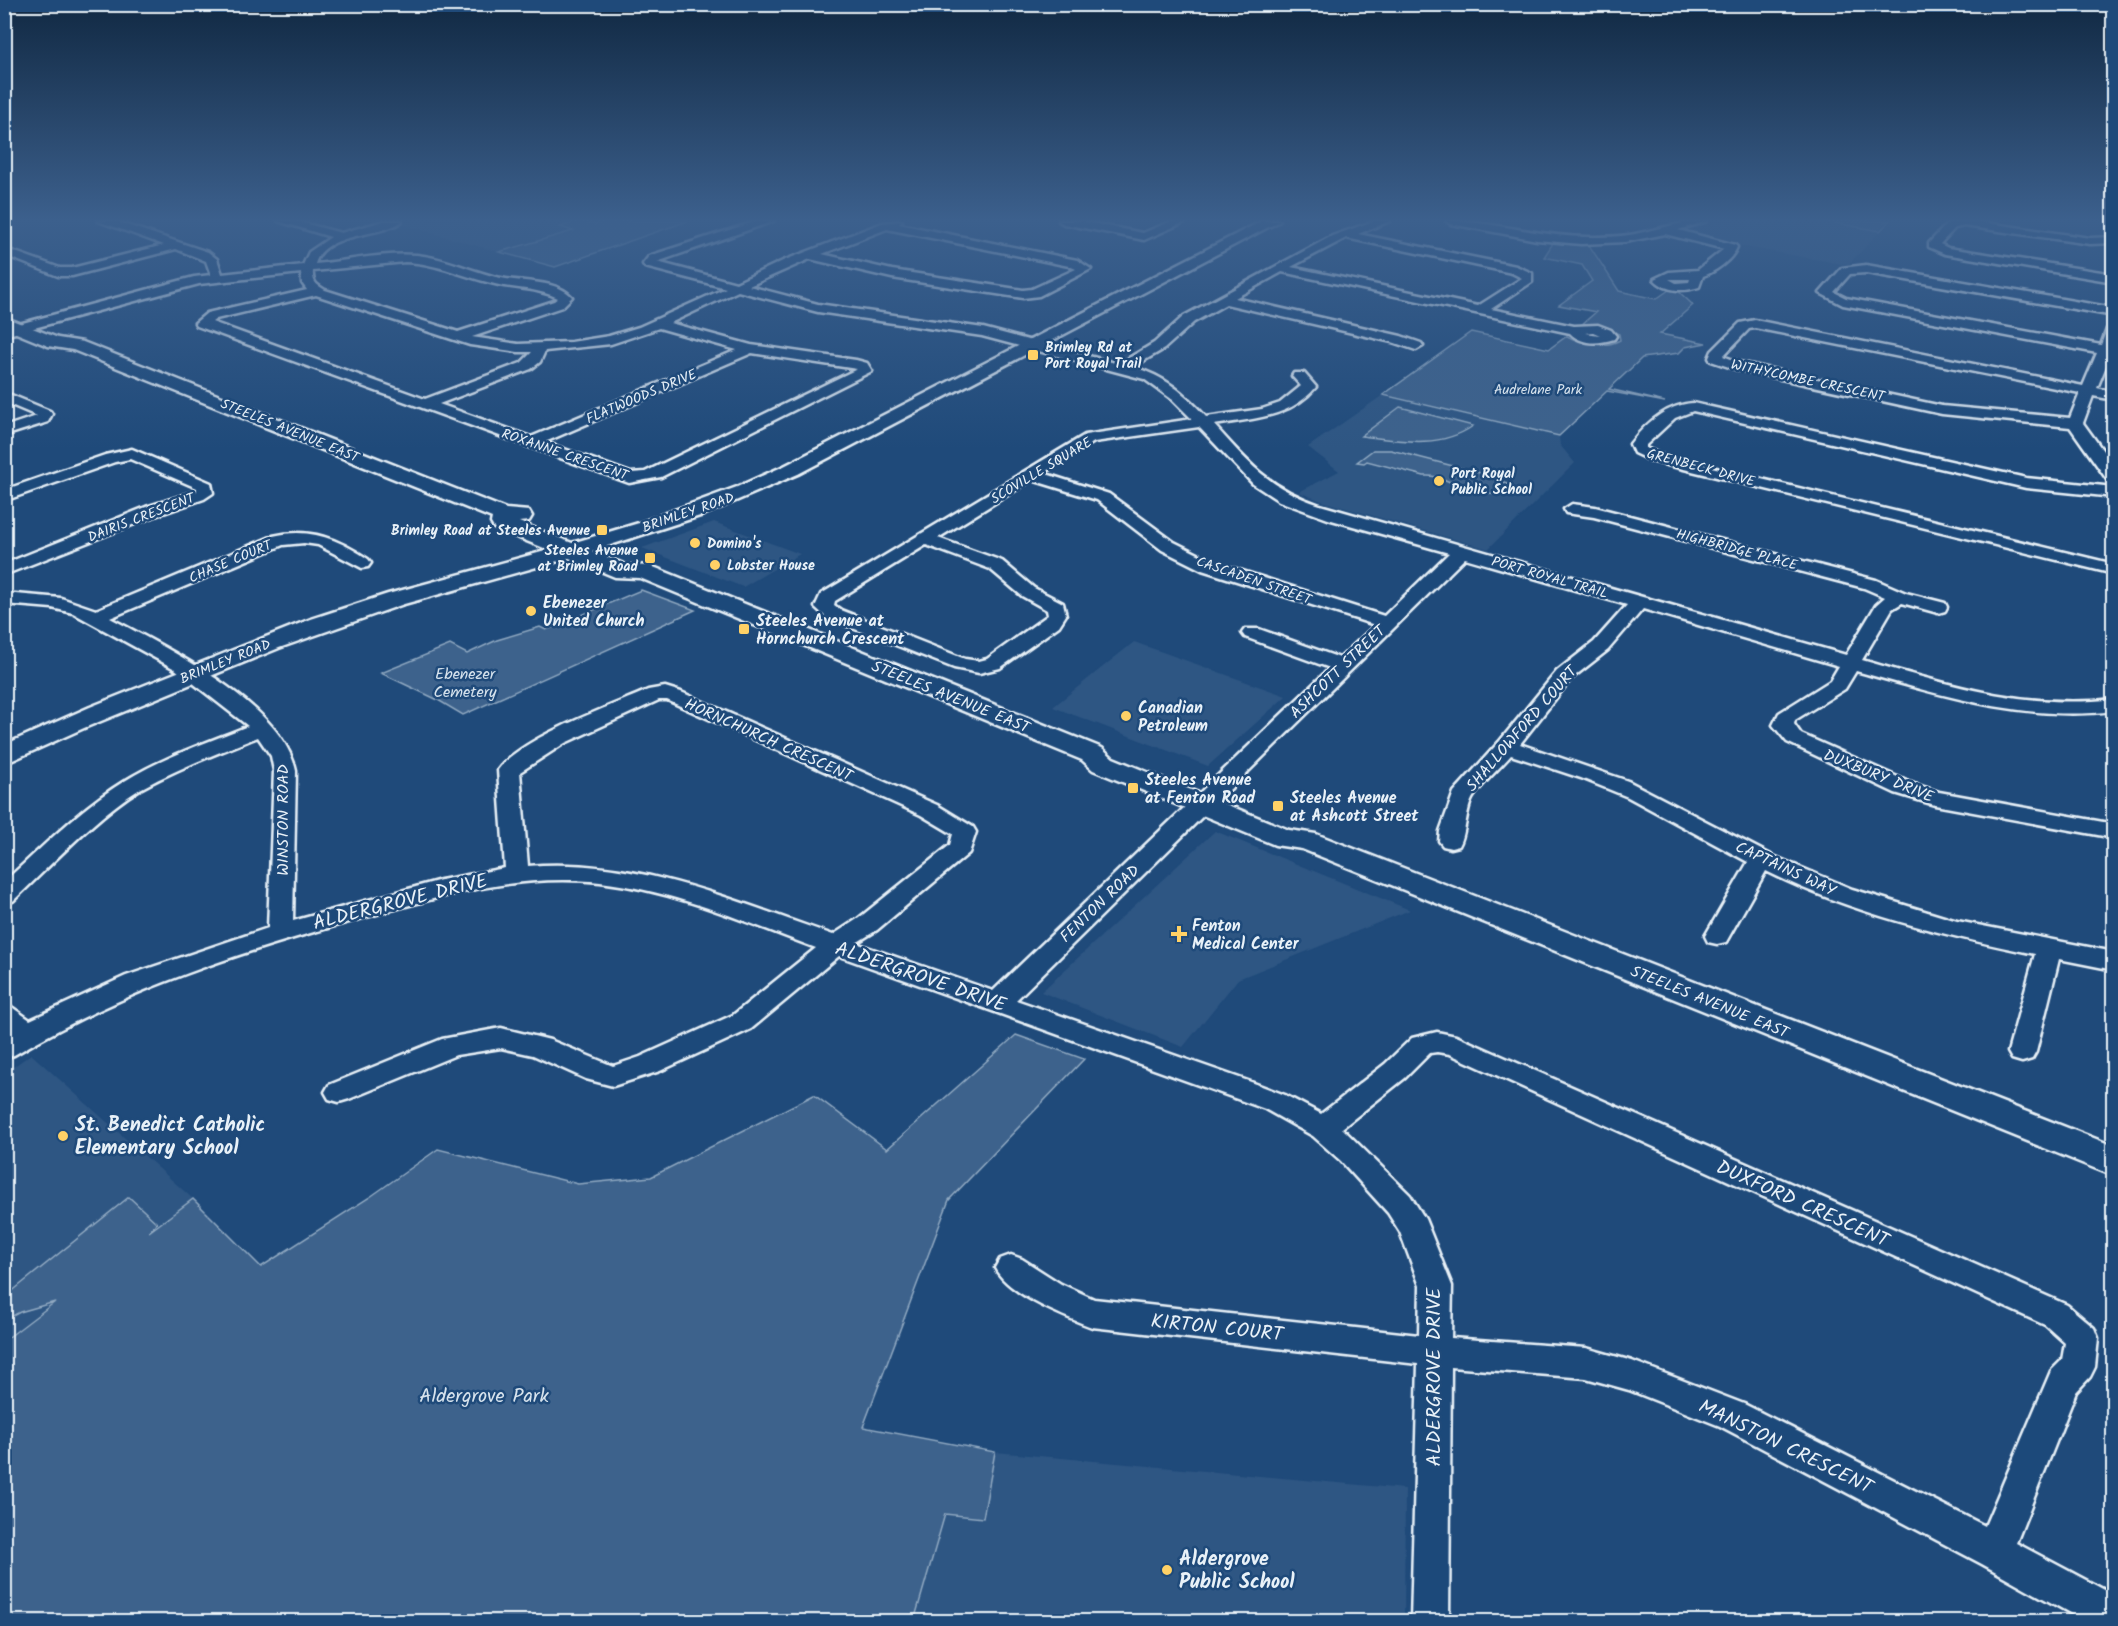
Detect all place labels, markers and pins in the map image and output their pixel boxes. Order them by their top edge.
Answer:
place label: Brimley Rd at Port Royal Trail [1045,337,1142,375]
marker: Brimley Rd at Port Royal Trail [1026,348,1040,362]
place label: Port Royal Public School [1451,463,1532,501]
marker: Port Royal Public School [1432,474,1446,488]
place label: Brimley Road at Steeles Avenue [391,520,590,542]
marker: Brimley Road at Steeles Avenue [595,523,609,537]
place label: Domino's [707,533,762,555]
marker: Domino's [688,536,702,550]
place label: Steeles Avenue at Brimley Road [538,540,638,578]
marker: Steeles Avenue at Brimley Road [643,551,657,565]
place label: Lobster House [727,555,815,577]
marker: Lobster House [708,558,722,572]
place label: Ebenezer United Church [543,591,645,634]
marker: Ebenezer United Church [524,604,538,618]
place label: Steeles Avenue at Hornchurch Crescent [756,609,905,652]
marker: Steeles Avenue at Hornchurch Crescent [737,622,751,636]
place label: Canadian Petroleum [1138,696,1208,739]
marker: Canadian Petroleum [1119,709,1133,723]
place label: Steeles Avenue at Fenton Road [1145,768,1255,811]
marker: Steeles Avenue at Fenton Road [1126,781,1140,795]
place label: Steeles Avenue at Ashcott Street [1290,786,1419,829]
marker: Steeles Avenue at Ashcott Street [1271,799,1285,813]
place label: Fenton Medical Center [1192,914,1300,957]
marker: Fenton Medical Center [1170,925,1188,943]
place label: St. Benedict Catholic Elementary School [75,1110,265,1165]
marker: St. Benedict Catholic Elementary School [56,1129,70,1143]
place label: Aldergrove Public School [1179,1544,1295,1599]
marker: Aldergrove Public School [1160,1563,1174,1577]

